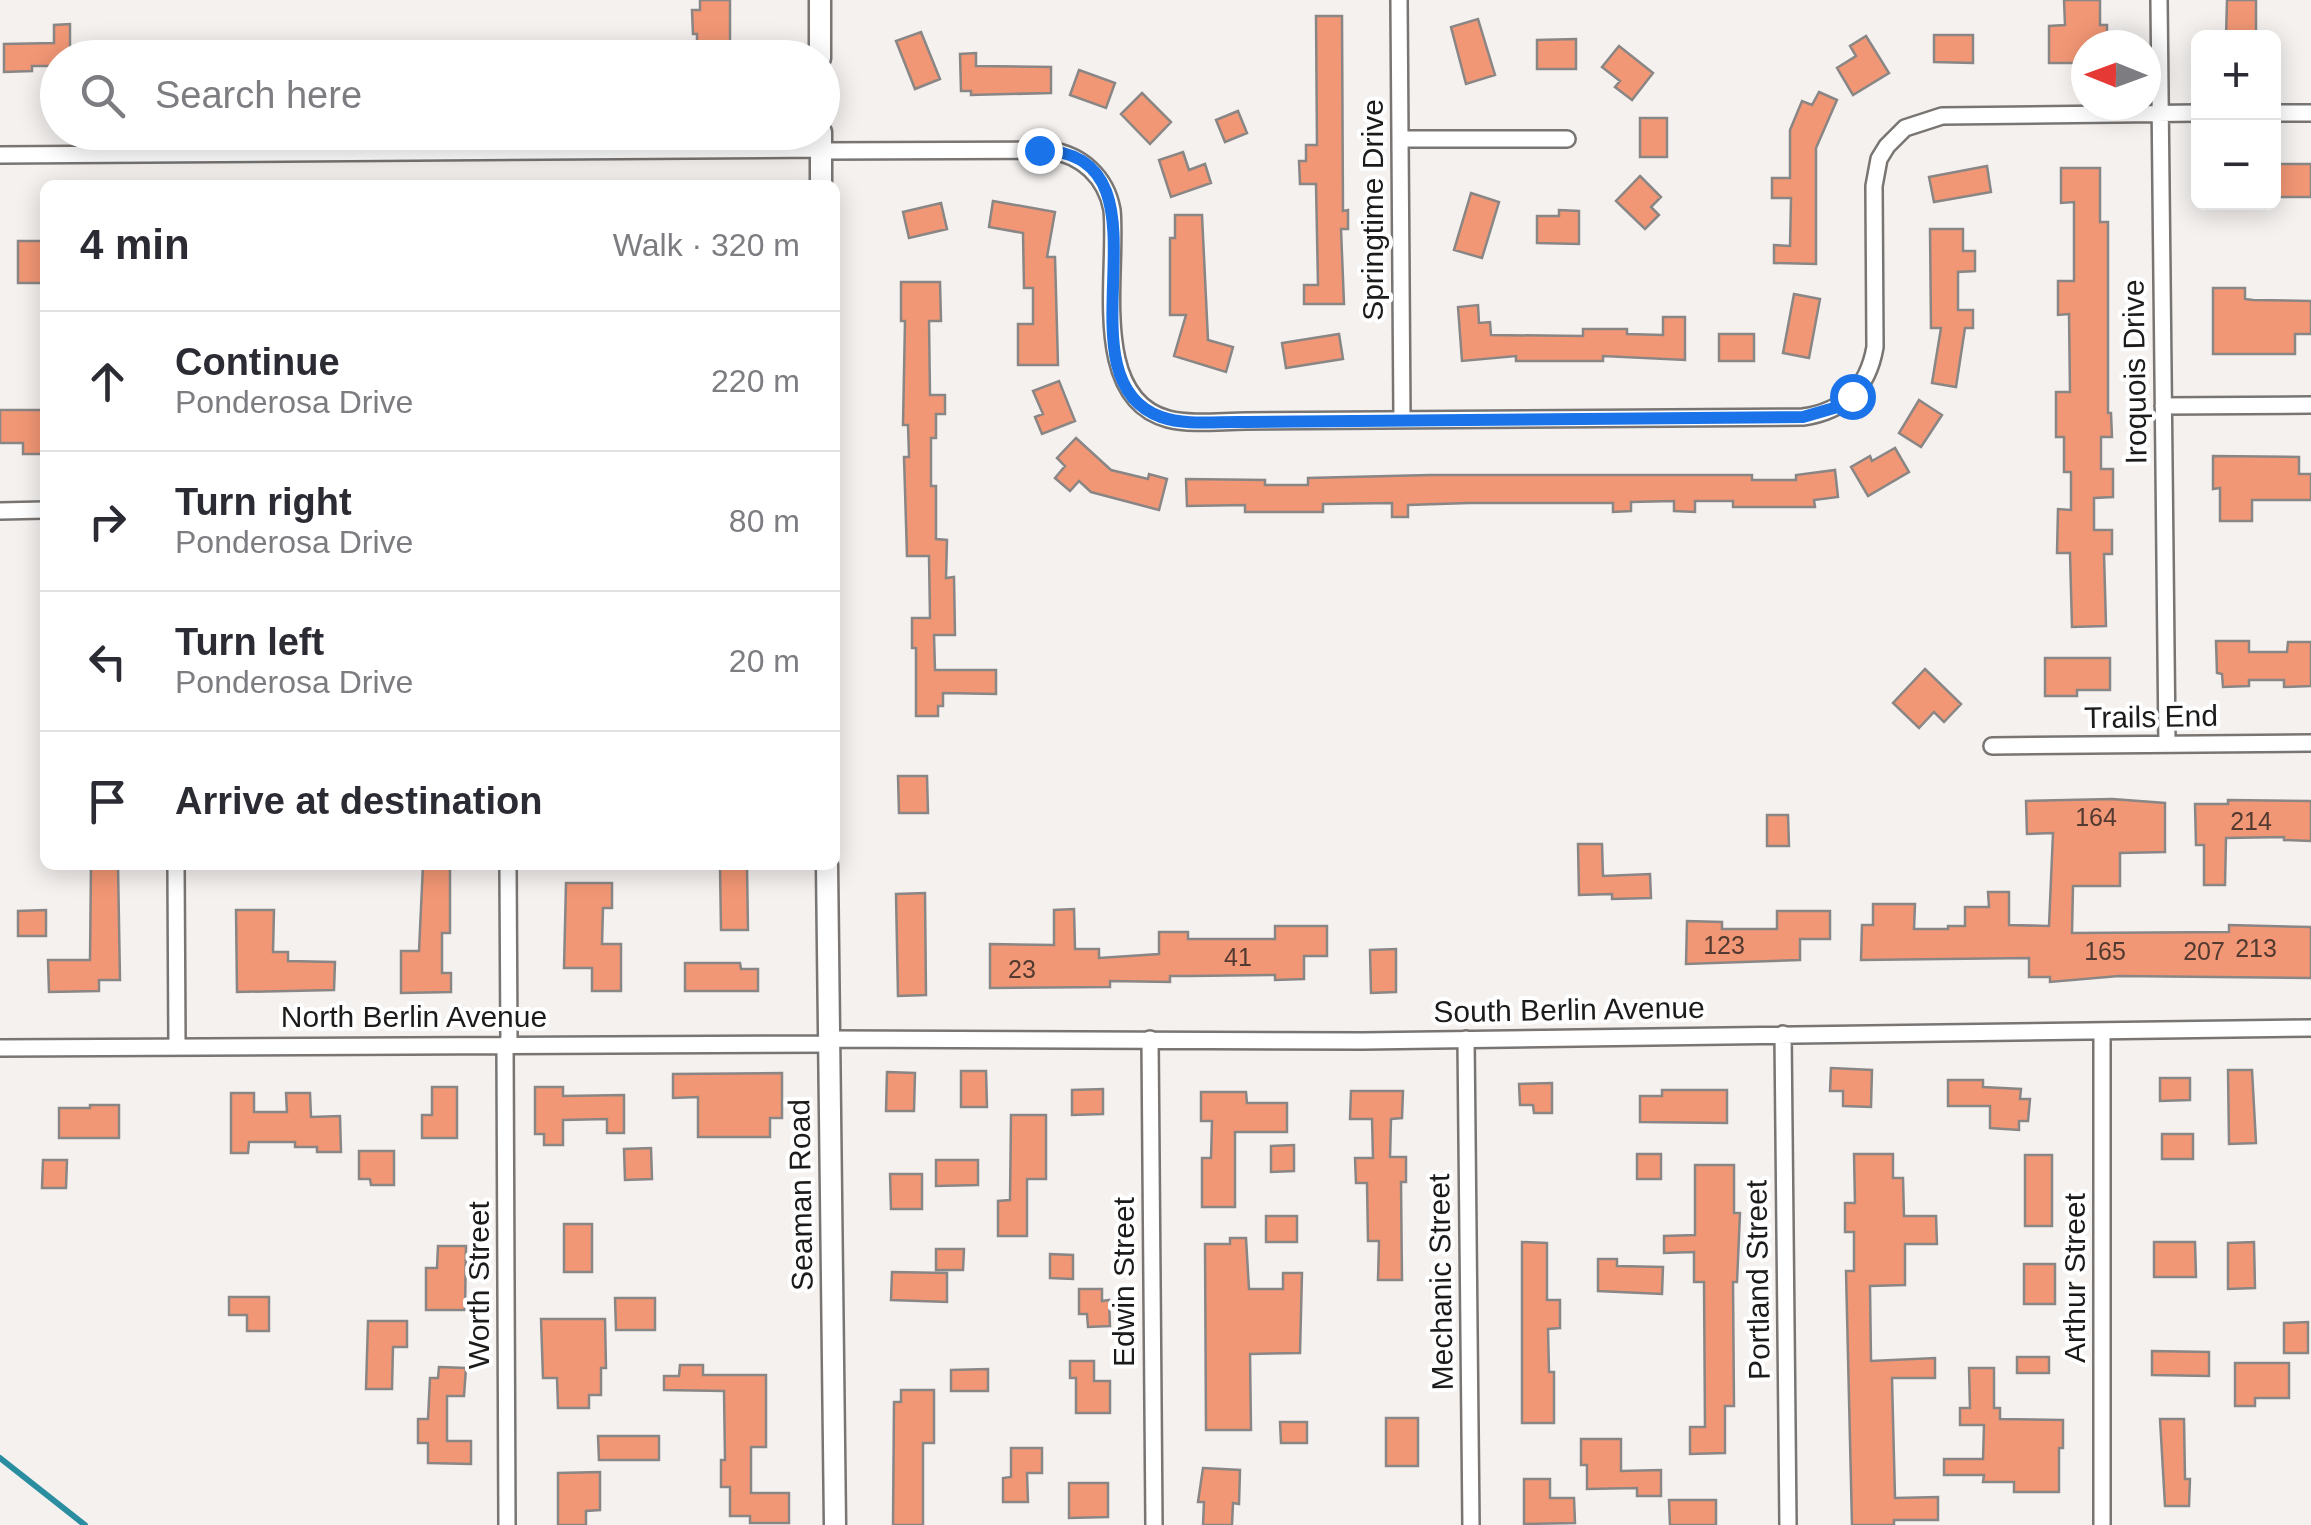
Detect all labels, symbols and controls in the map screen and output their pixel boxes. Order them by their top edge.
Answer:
north arrow [2071,30,2161,120]
map controls [2191,30,2281,210]
button: + [2191,30,2281,120]
search box [40,40,840,150]
icon: search [75,68,130,123]
text: Search here [155,74,362,116]
street label: Springtime Drive [1356,99,1389,321]
button: − [2191,120,2281,210]
route end [1017,128,1063,174]
text: 4 min [80,221,190,268]
text: Walk · 320 m [613,227,800,263]
street label: Iroquois Drive [2116,279,2153,465]
text: Continue [175,341,340,383]
icon: ahead [80,354,135,409]
text: 220 m [711,363,800,399]
route start [1830,374,1876,420]
text: Ponderosa Drive [175,384,413,420]
text: Turn right [175,481,352,523]
icon: right [80,494,135,549]
text: 80 m [729,503,800,539]
text: Ponderosa Drive [175,524,413,560]
text: Turn left [175,621,324,663]
icon: left [80,634,135,689]
text: 20 m [729,643,800,679]
text: Ponderosa Drive [175,664,413,700]
street label: Trails End [2084,699,2218,734]
icon: arrive [80,774,135,829]
text: Arrive at destination [175,780,542,822]
house number: 164 [2075,803,2117,831]
house number: 214 [2230,807,2272,835]
house number: 123 [1703,931,1745,959]
house number: 213 [2235,934,2277,962]
house number: 165 [2084,937,2126,965]
house number: 207 [2183,937,2225,965]
house number: 41 [1224,943,1252,971]
house number: 23 [1008,955,1036,983]
street label: South Berlin Avenue [1433,991,1705,1028]
street label: North Berlin Avenue [281,1000,547,1033]
street label: Seaman Road [782,1099,819,1291]
street label: Mechanic Street [1422,1173,1459,1391]
street label: Portland Street [1739,1179,1776,1380]
street label: Arthur Street [2058,1192,2091,1363]
street label: Edwin Street [1107,1196,1140,1367]
street label: Worth Street [462,1200,495,1369]

